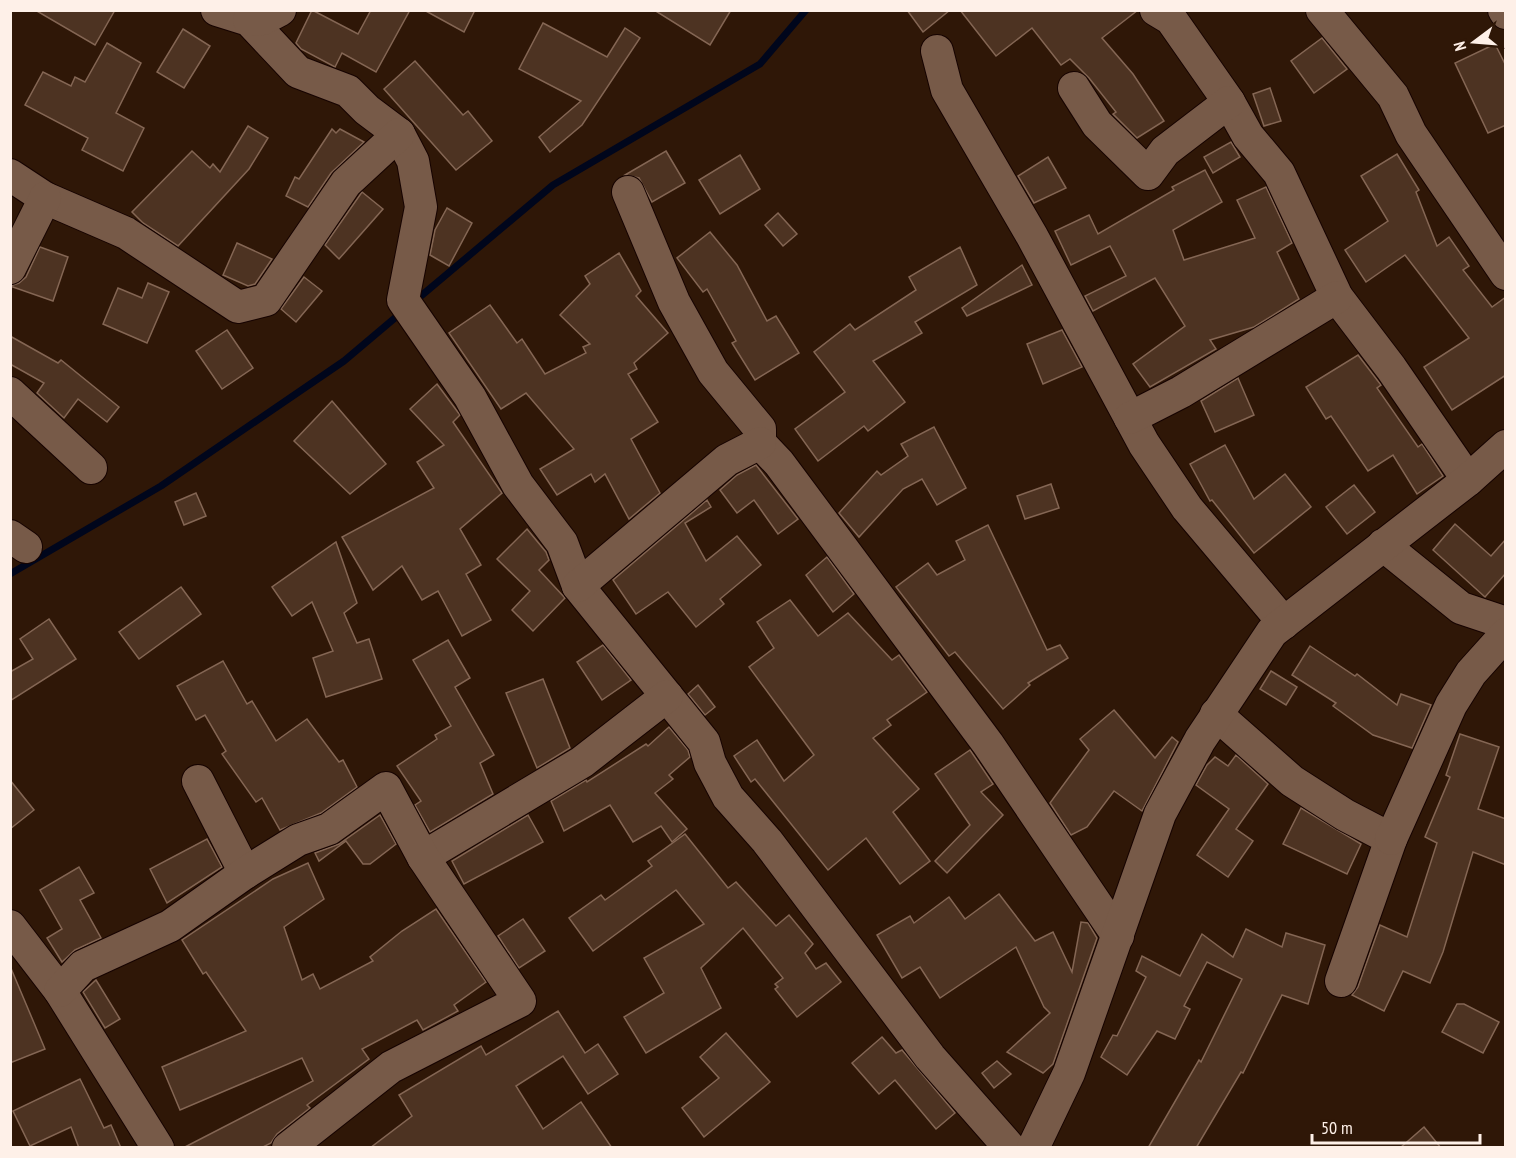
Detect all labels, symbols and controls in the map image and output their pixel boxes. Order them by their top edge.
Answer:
north arrow [1444,12,1504,72]
text: N [1449,39,1470,53]
scale bar [1312,1107,1480,1145]
text: 50 m [1321,1116,1353,1139]

